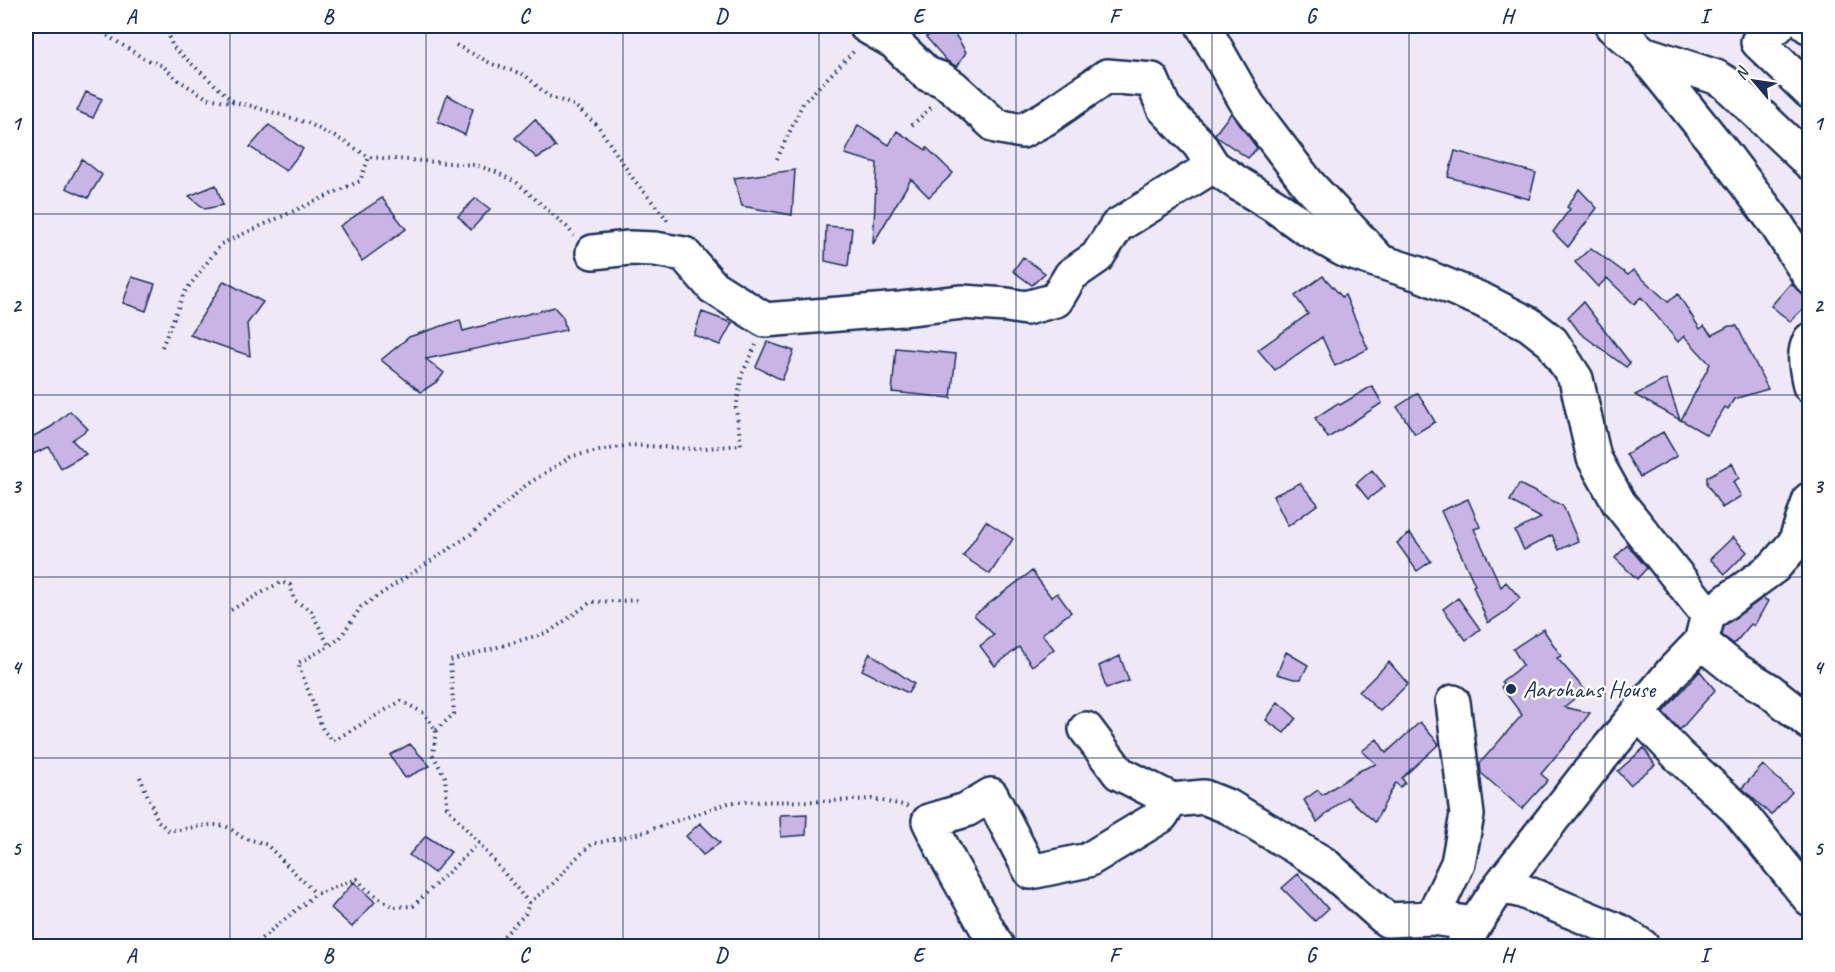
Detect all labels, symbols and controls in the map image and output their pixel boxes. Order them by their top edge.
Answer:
text: A [126,4,138,29]
text: B [323,4,335,29]
text: C [519,4,531,29]
text: D [715,4,729,29]
text: E [913,4,927,29]
text: F [1109,4,1123,29]
text: G [1306,4,1319,29]
text: H [1501,4,1516,29]
text: I [1700,4,1713,29]
north arrow [1724,51,1784,111]
text: N [1731,62,1754,83]
text: 1 [12,111,23,136]
text: 1 [1814,111,1825,136]
text: 2 [12,293,23,318]
text: 2 [1814,293,1825,318]
text: 3 [12,474,23,499]
text: 3 [1814,474,1825,499]
text: 4 [12,655,24,680]
text: 4 [1814,655,1826,680]
place label: Aarohans House [1523,674,1657,704]
marker: Aarohans House [1504,682,1518,696]
text: 5 [12,836,23,861]
text: 5 [1814,836,1825,861]
text: A [126,943,138,968]
text: B [323,943,335,968]
text: C [519,943,531,968]
text: D [715,943,729,968]
text: E [913,943,927,968]
text: F [1109,943,1123,968]
text: G [1306,943,1319,968]
text: H [1501,943,1516,968]
text: I [1700,943,1713,968]

